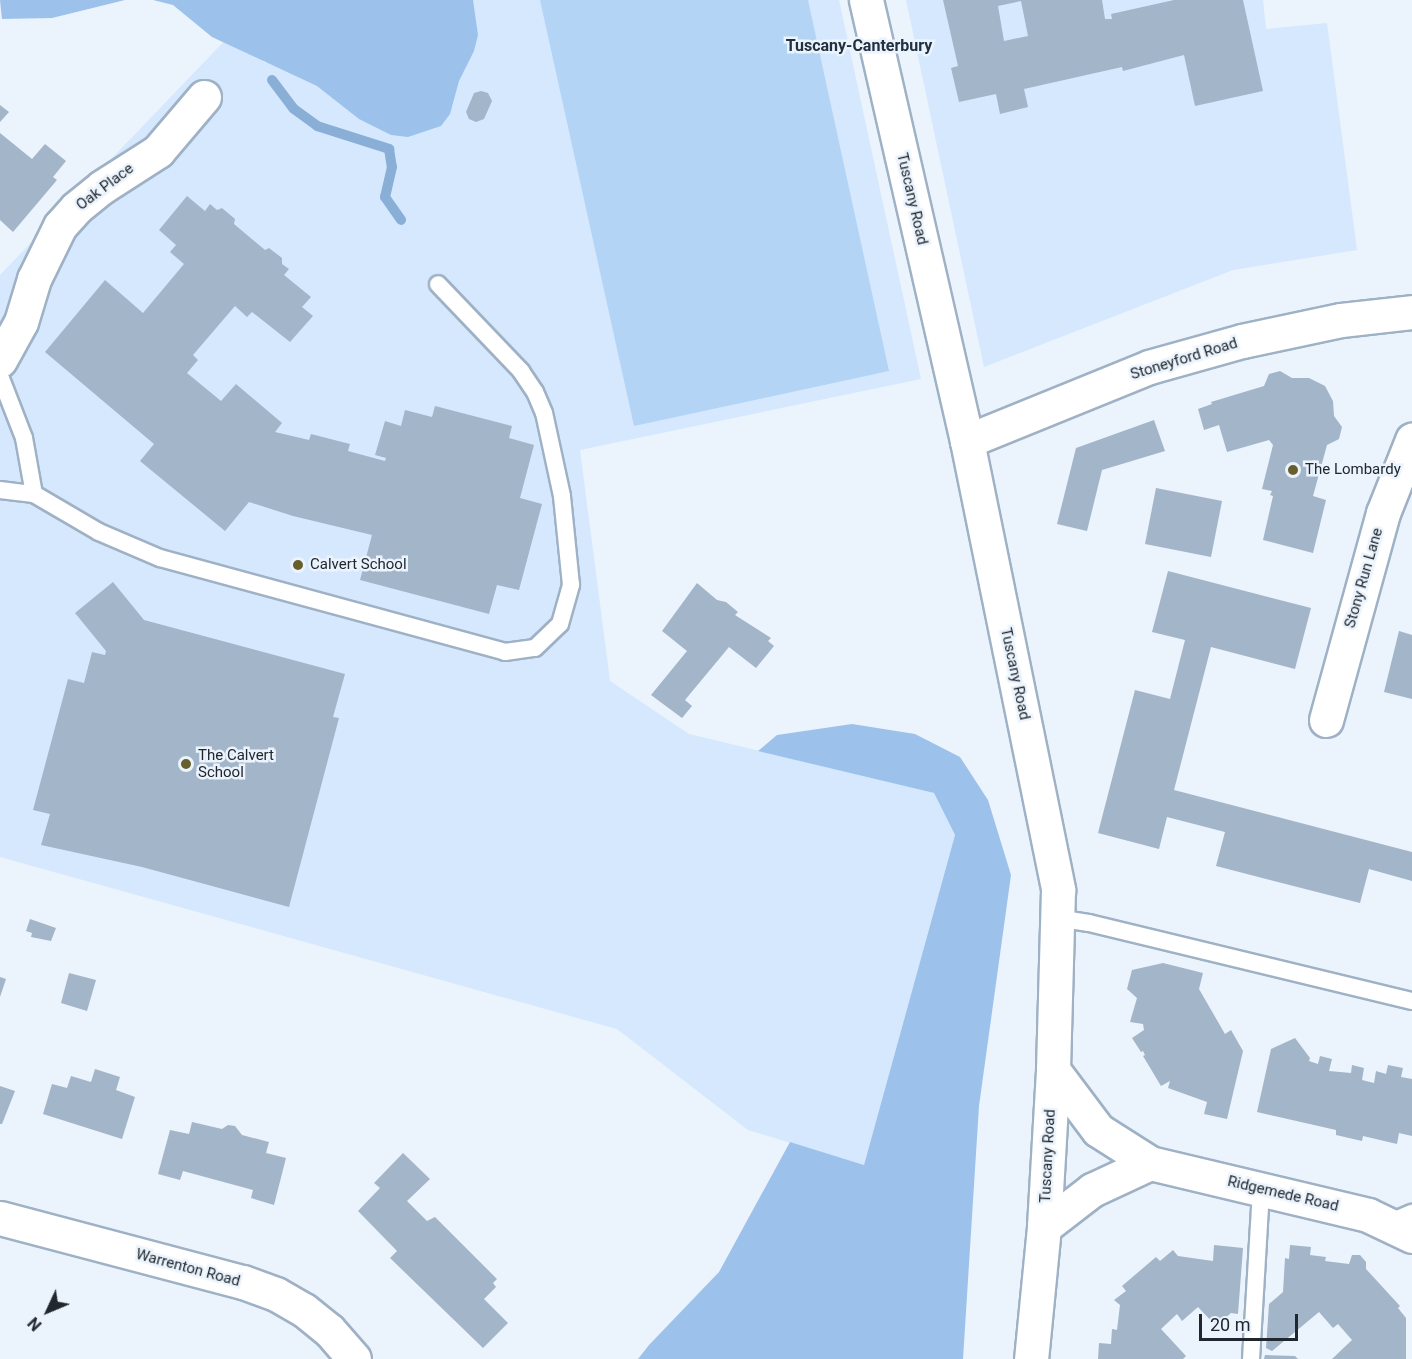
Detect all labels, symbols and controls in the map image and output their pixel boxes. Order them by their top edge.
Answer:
district label: Tuscany-Canterbury [786,36,932,56]
street label: Tuscany Road [893,151,931,247]
street label: Oak Place [73,160,137,214]
street label: Stoneyford Road [1128,334,1240,384]
place label: The Lombardy [1305,461,1401,479]
marker: The Lombardy [1286,463,1300,477]
street label: Stony Run Lane [1341,526,1387,630]
place label: Calvert School [310,556,407,574]
marker: Calvert School [291,558,305,572]
street label: Tuscany Road [996,626,1034,722]
place label: The Calvert School [198,746,274,781]
marker: The Calvert School [179,757,193,771]
street label: Tuscany Road [1037,1109,1059,1203]
street label: Ridgemede Road [1226,1172,1340,1216]
street label: Warrenton Road [134,1245,242,1291]
north arrow [18,1281,78,1341]
scale bar [1202,1302,1301,1340]
text: N [24,1313,45,1335]
text: 20 m [1210,1314,1250,1335]

